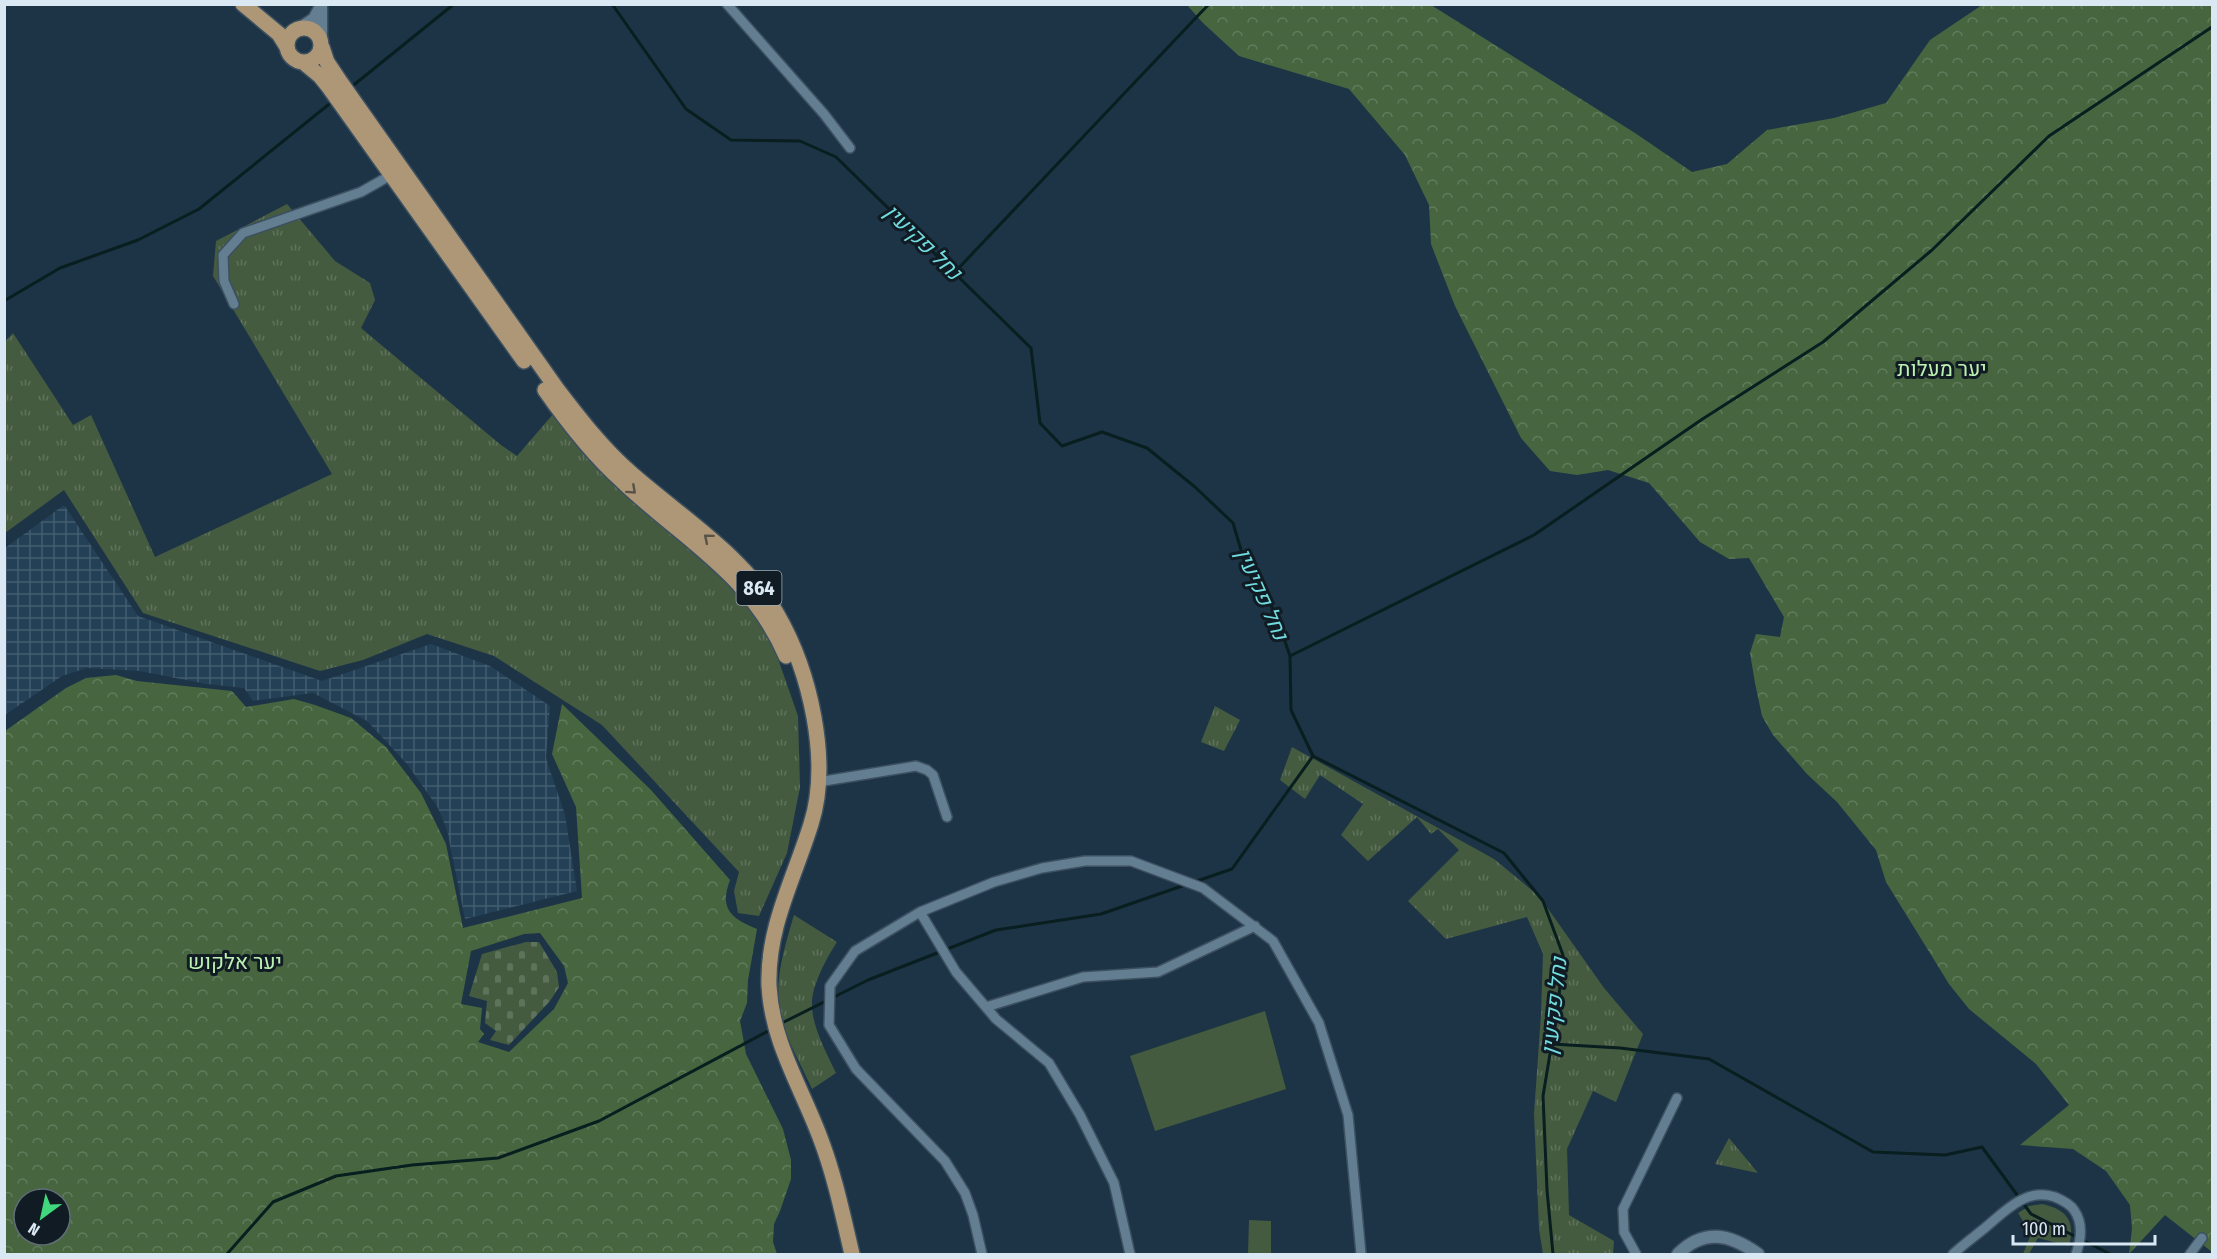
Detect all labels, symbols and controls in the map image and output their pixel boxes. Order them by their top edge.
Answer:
water label: נחל פקיעין [879,198,969,287]
park label: יער מעלות [1897,356,1987,382]
one-way arrow [625,483,636,494]
one-way arrow [704,534,715,545]
water label: נחל פקיעין [1230,544,1295,646]
road number: 864 [736,571,782,605]
park label: יער אלקוש [188,949,282,975]
water label: נחל פקיעין [1535,954,1573,1056]
north arrow [12,1187,72,1247]
scale bar [2013,1208,2156,1246]
text: 100 m [2022,1218,2066,1240]
text: N [25,1219,43,1240]

